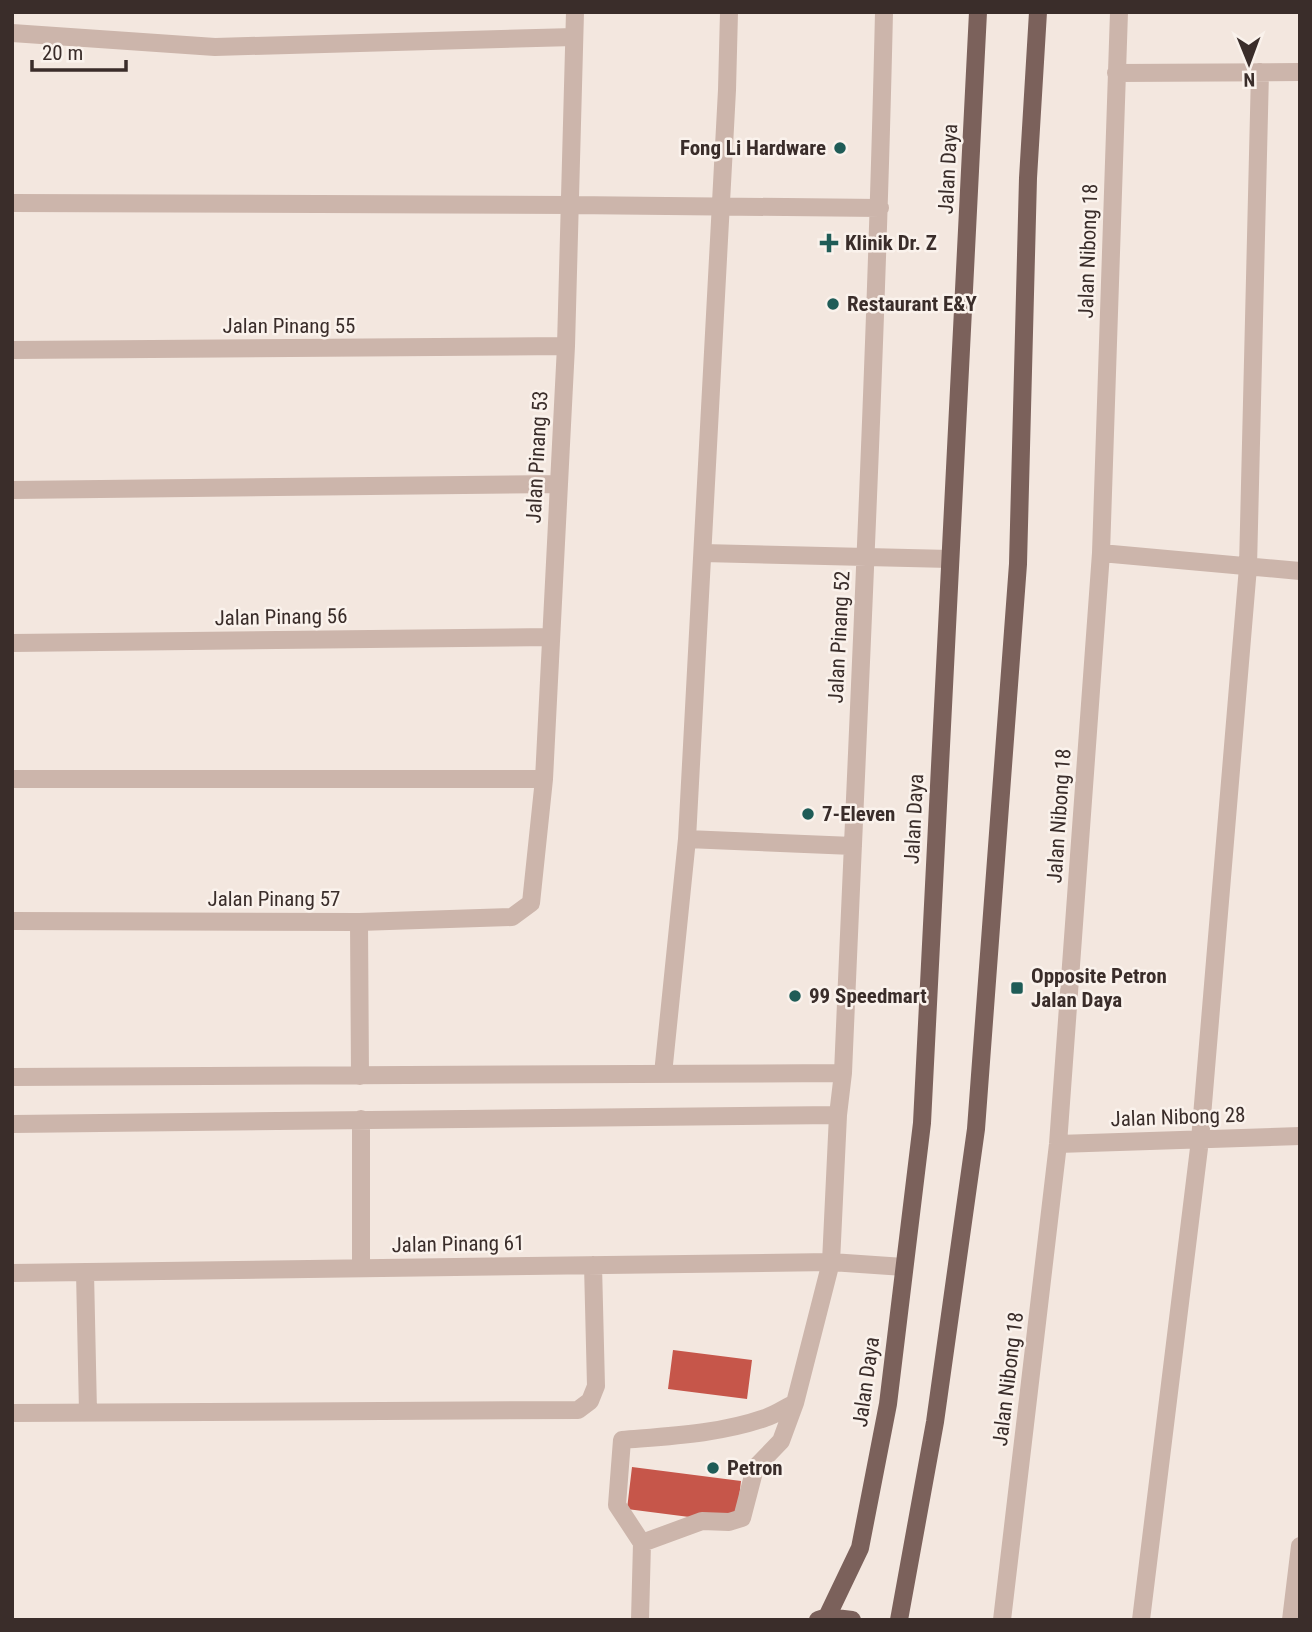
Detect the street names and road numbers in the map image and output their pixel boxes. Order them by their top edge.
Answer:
street label: Jalan Daya [934,123,962,215]
street label: Jalan Nibong 18 [1074,183,1102,319]
street label: Jalan Pinang 55 [223,314,355,338]
street label: Jalan Pinang 53 [522,390,552,524]
street label: Jalan Pinang 52 [824,570,854,704]
street label: Jalan Pinang 56 [214,604,348,630]
street label: Jalan Nibong 18 [1042,748,1076,884]
street label: Jalan Daya [900,773,928,865]
street label: Jalan Pinang 57 [208,887,340,911]
street label: Jalan Nibong 28 [1110,1103,1246,1131]
street label: Jalan Pinang 61 [391,1231,525,1257]
street label: Jalan Nibong 18 [988,1311,1028,1447]
street label: Jalan Daya [848,1335,884,1429]

